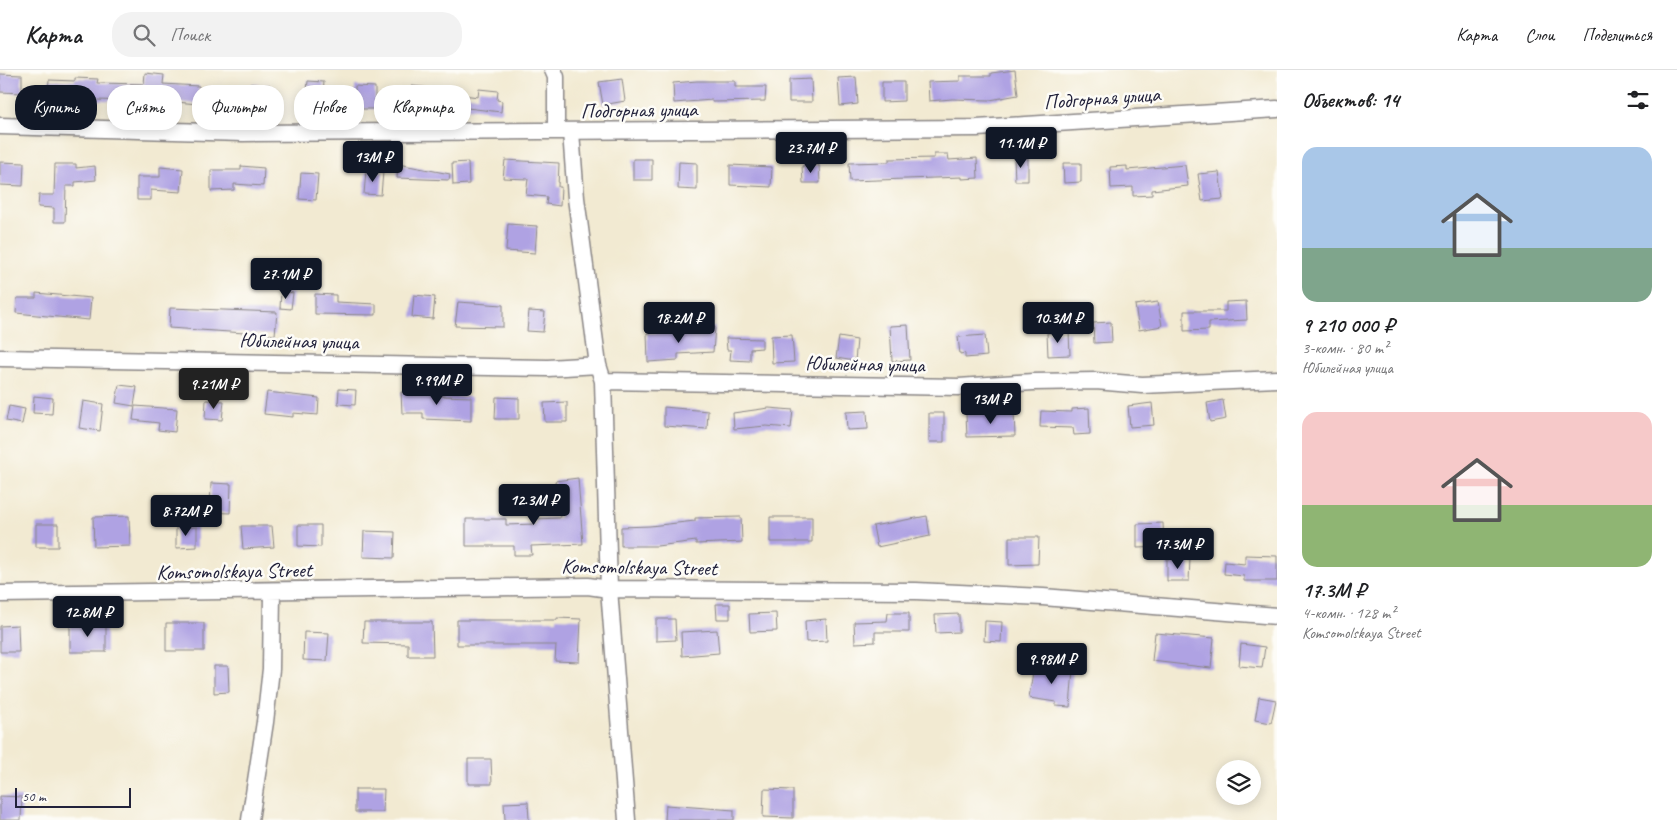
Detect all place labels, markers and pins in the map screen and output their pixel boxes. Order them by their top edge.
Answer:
pin: 11.1M ₽ [975,126,1067,169]
pin: 23.7M ₽ [765,132,857,174]
pin: 13M ₽ [338,140,408,183]
pin: 27.1M ₽ [240,258,332,300]
pin: 18.2M ₽ [633,302,725,344]
pin: 10.3M ₽ [1012,302,1104,344]
pin: 9.99M ₽ [391,364,483,406]
pin: 9.21M ₽ [168,368,260,410]
pin: 13M ₽ [956,382,1026,425]
pin: 12.3M ₽ [488,484,580,526]
pin: 8.72M ₽ [140,494,232,537]
pin: 17.3M ₽ [1132,528,1224,570]
pin: 12.8M ₽ [42,596,134,638]
pin: 9.98M ₽ [1006,642,1098,685]

